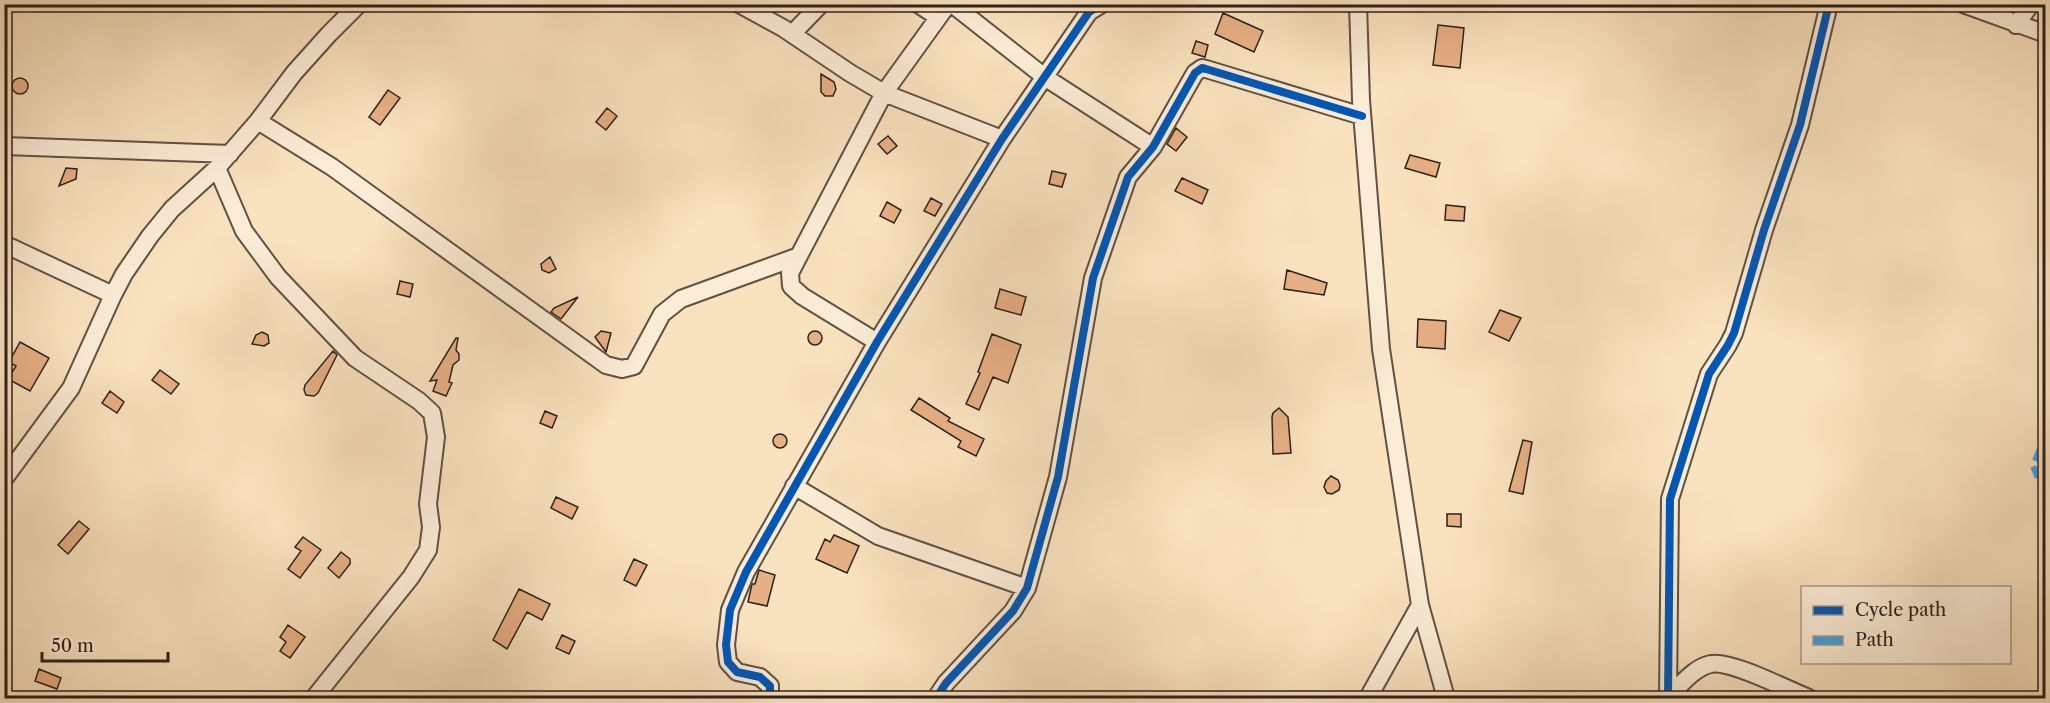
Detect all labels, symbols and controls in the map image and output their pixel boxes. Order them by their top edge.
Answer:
legend [1801,586,2011,664]
text: Cycle path [1855,599,1946,621]
scale bar [42,625,168,663]
text: Path [1855,629,1894,651]
text: 50 m [51,635,94,657]

